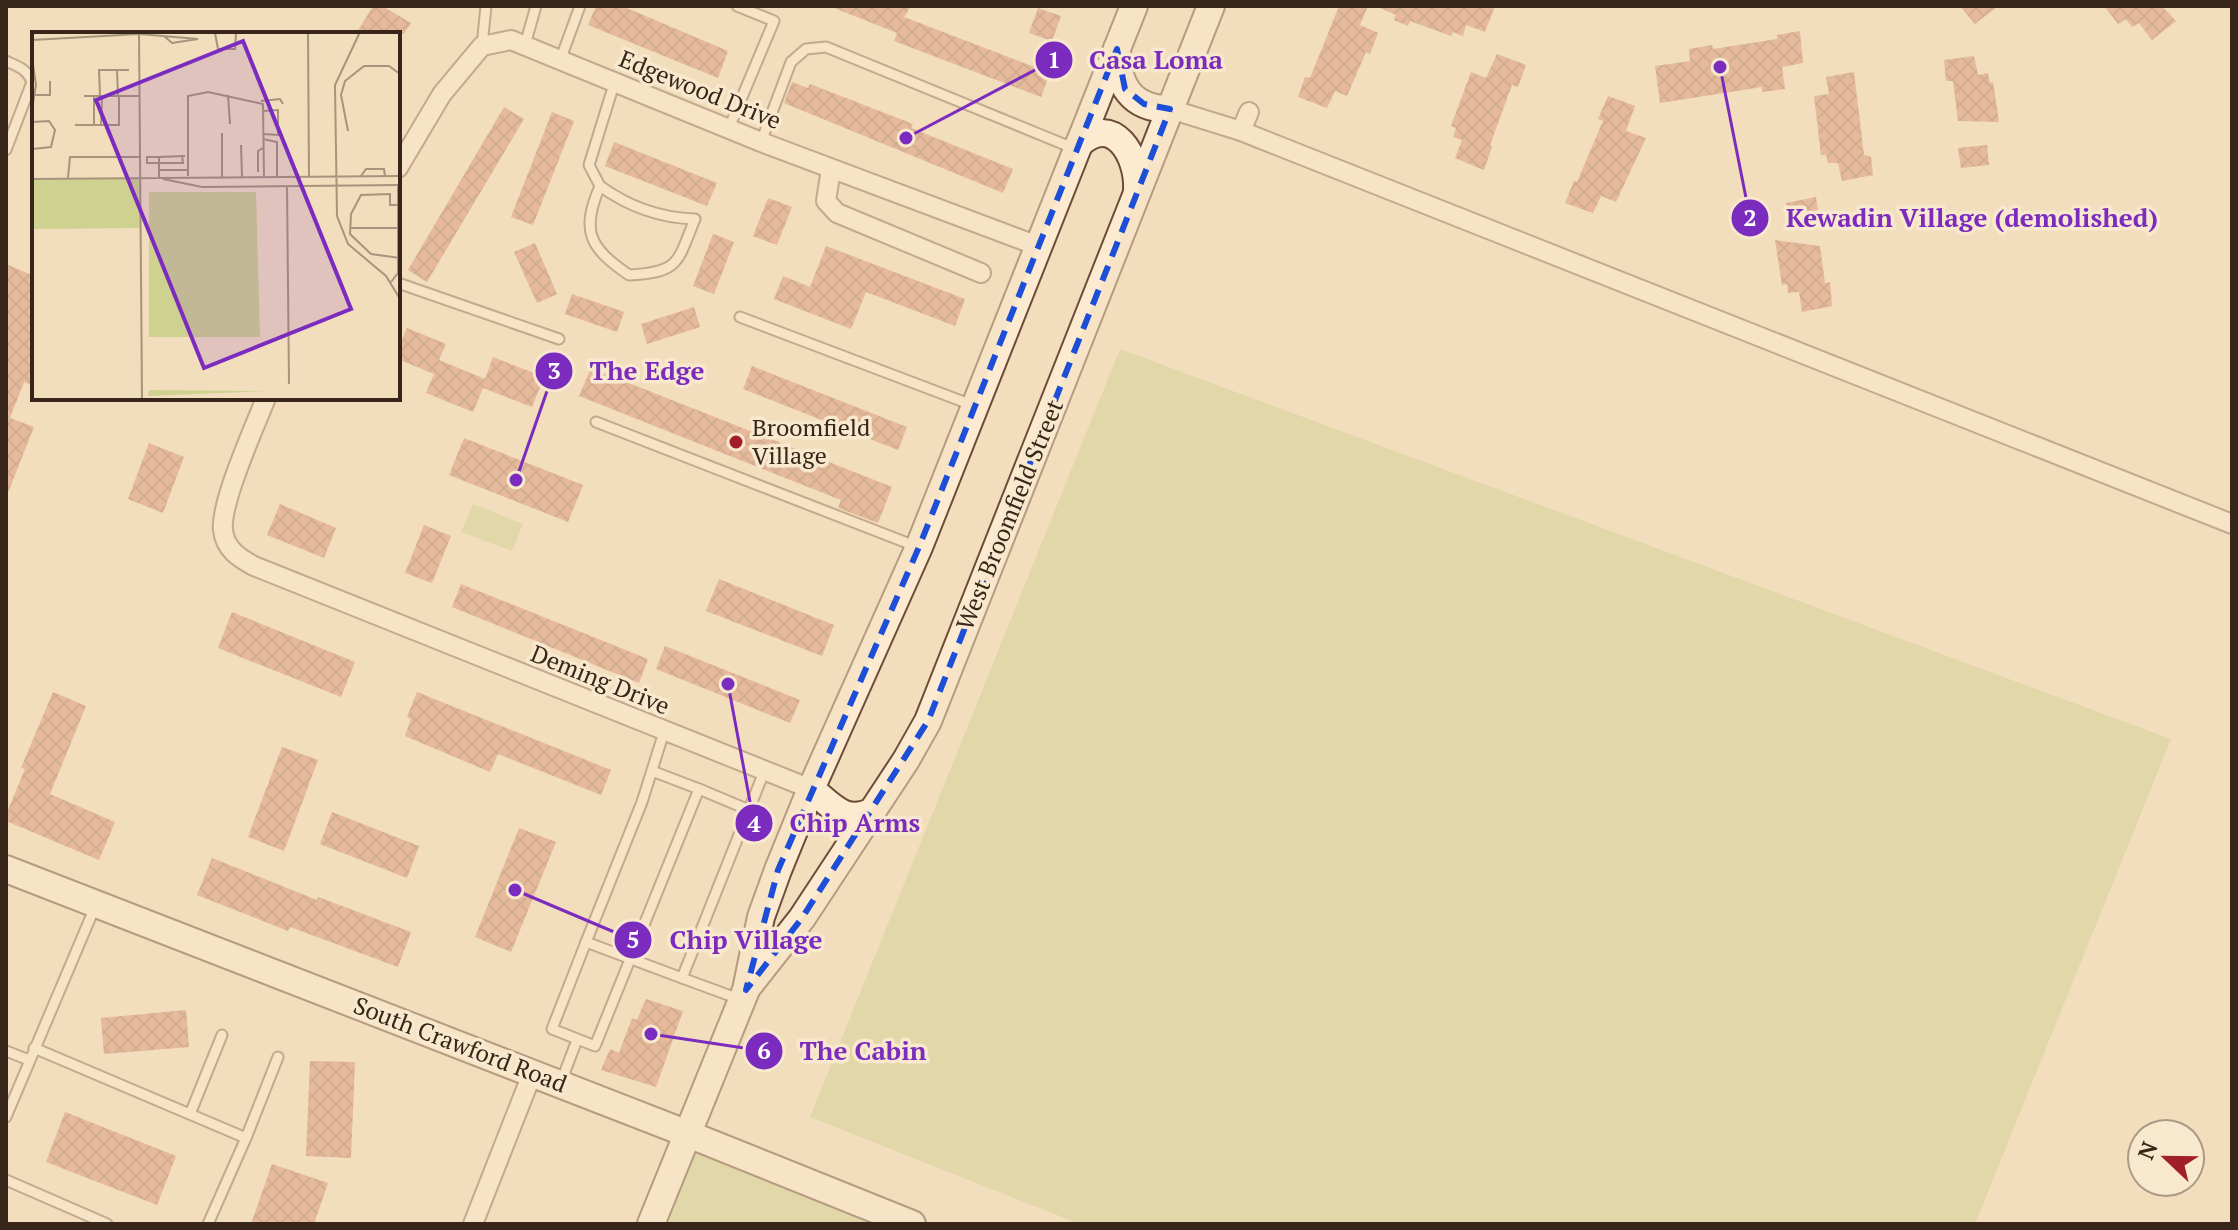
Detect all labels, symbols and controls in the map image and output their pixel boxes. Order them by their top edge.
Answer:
inset map [32,32,400,400]
callout: Casa Loma [1034,35,1239,85]
street label: Edgewood Drive [615,42,786,136]
text: Casa Loma [1089,42,1223,76]
text: 1 [1047,43,1061,75]
callout: Kewadin Village (demolished) [1730,193,2175,243]
text: Kewadin Village (demolished) [1786,200,2158,234]
text: 2 [1743,201,1757,233]
callout: The Edge [534,346,721,396]
text: The Edge [590,353,704,387]
text: 3 [547,354,561,386]
street label: West Broomfield Street [948,394,1070,635]
place label: Broomfield Village [752,411,870,471]
marker: Broomfield Village [727,433,745,451]
street label: Deming Drive [526,637,674,721]
callout: Chip Arms [734,798,937,848]
text: Chip Arms [790,805,920,839]
text: 4 [747,807,761,839]
callout: Chip Village [613,915,839,965]
text: Chip Village [670,922,822,956]
text: 5 [626,923,640,955]
street label: South Crawford Road [349,989,572,1099]
callout: The Cabin [744,1026,943,1076]
text: The Cabin [799,1033,927,1067]
text: 6 [757,1034,771,1066]
north arrow [2126,1118,2206,1198]
text: N [2130,1137,2164,1163]

